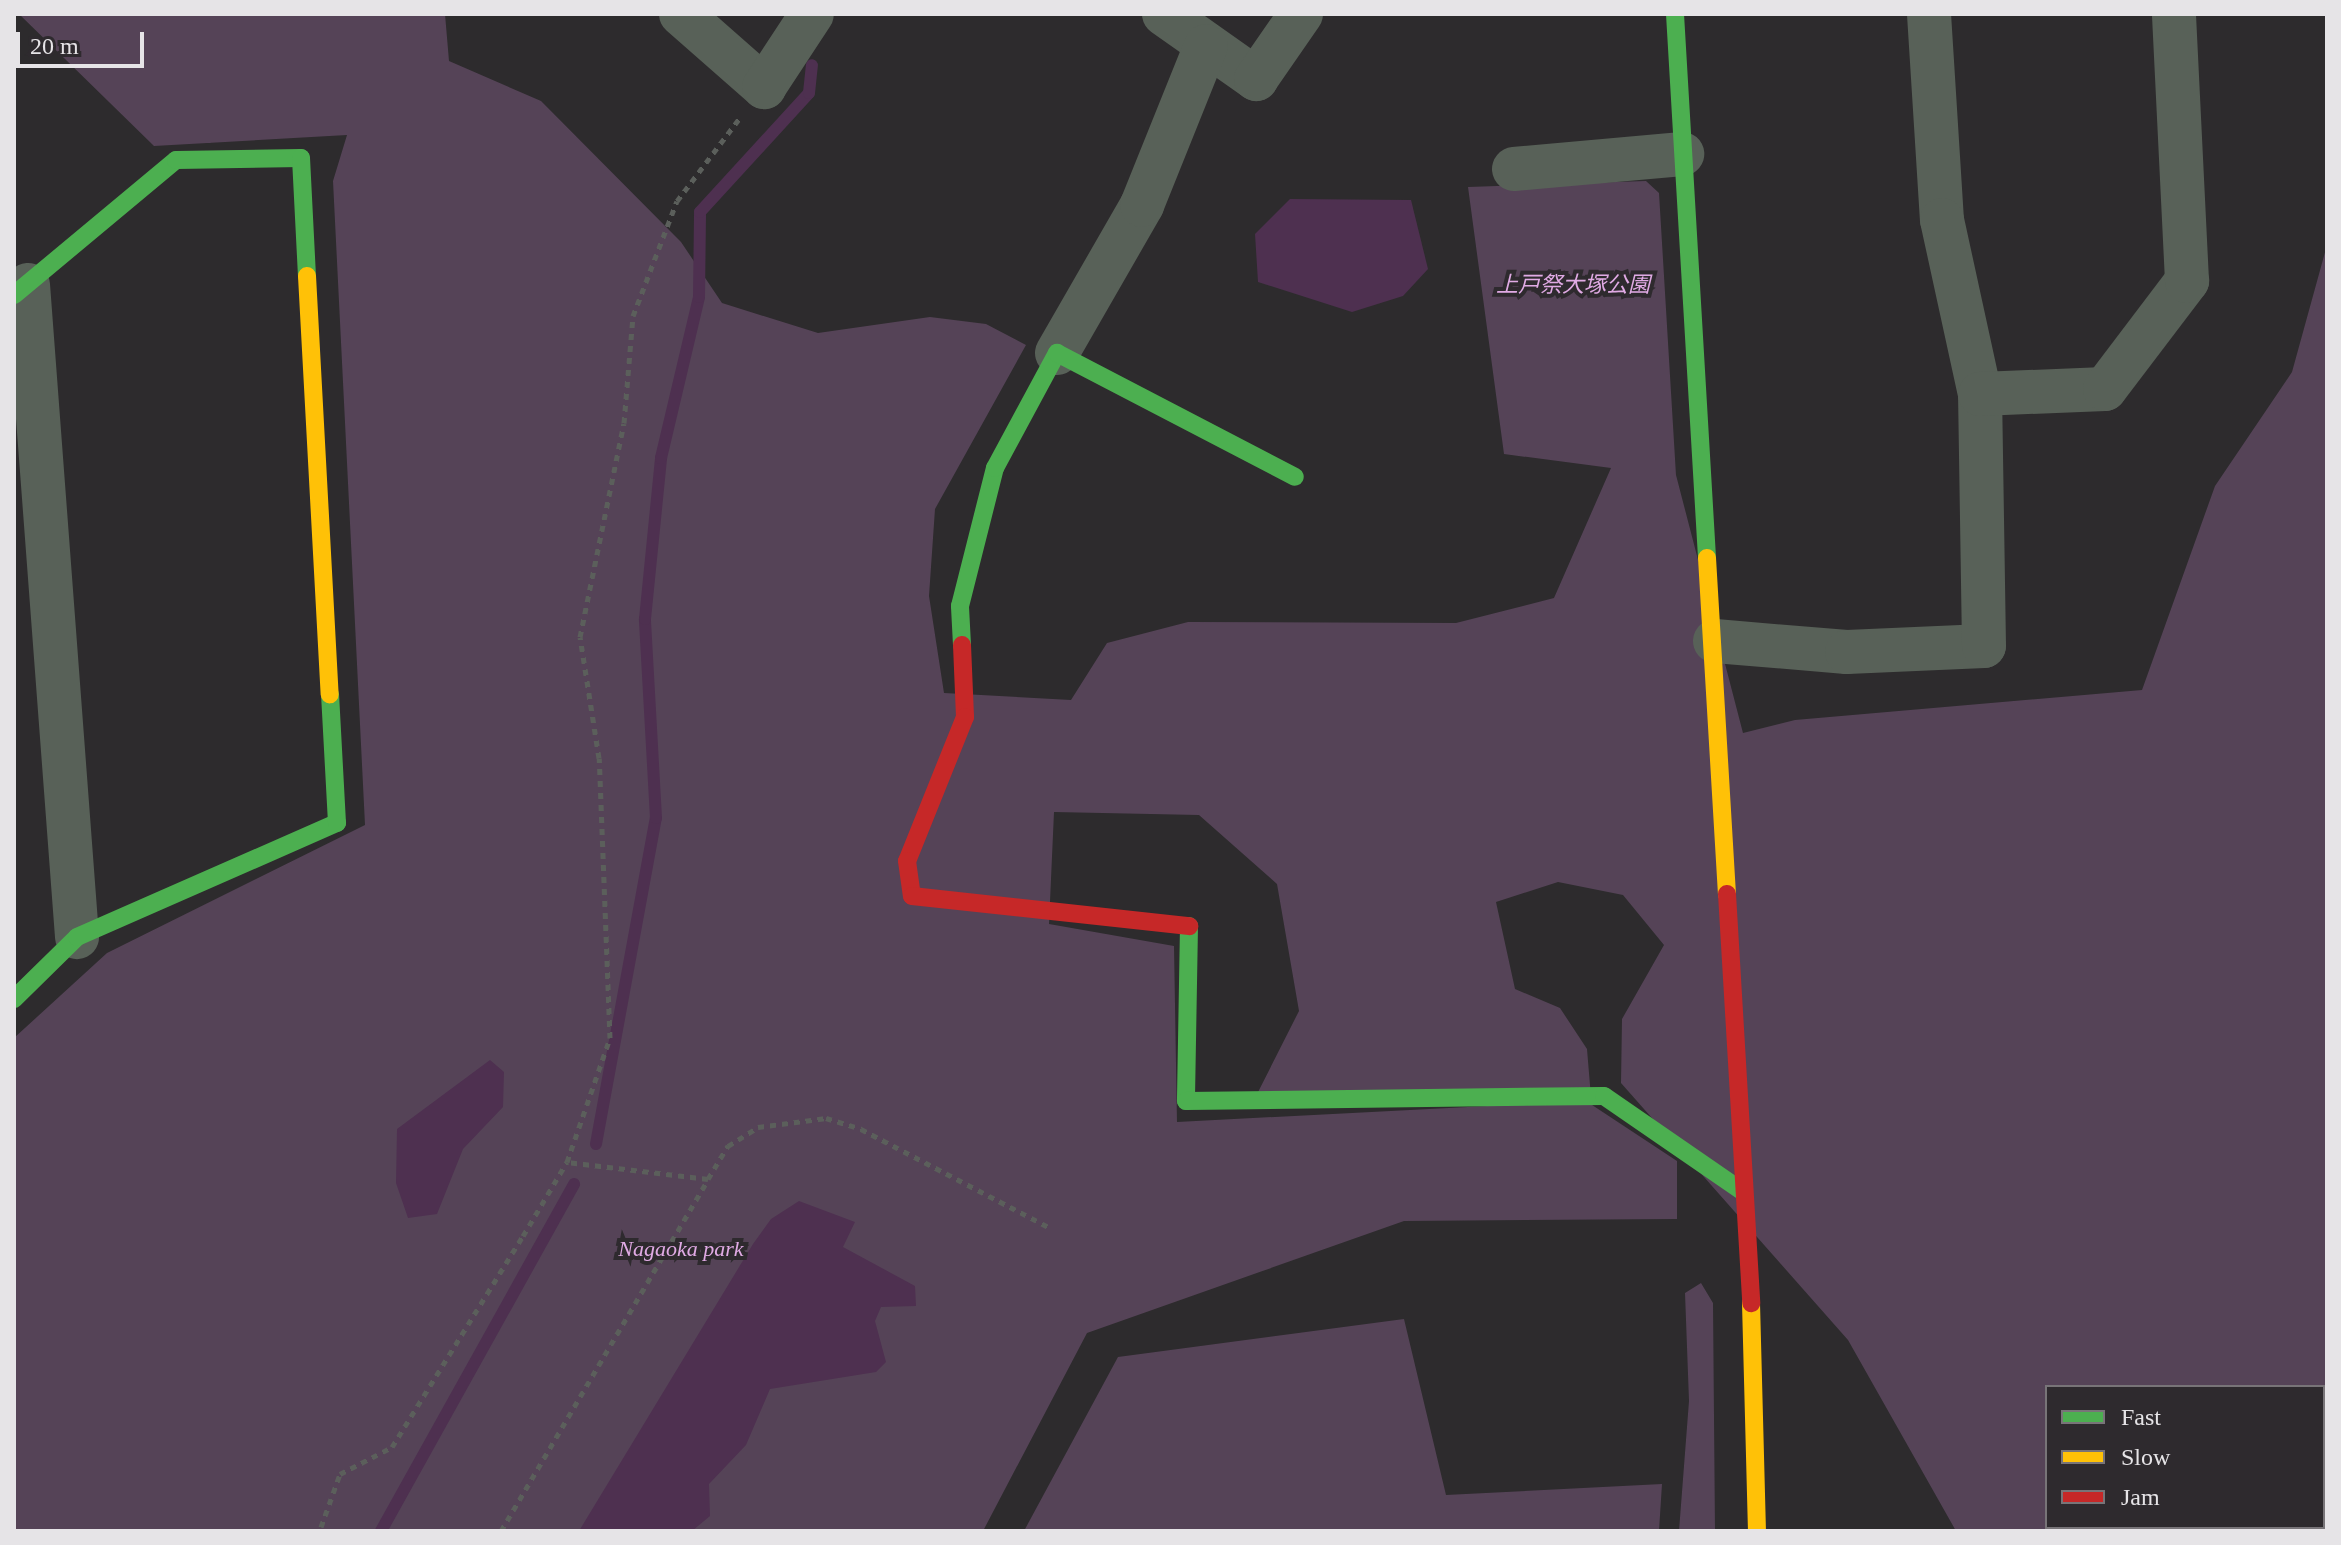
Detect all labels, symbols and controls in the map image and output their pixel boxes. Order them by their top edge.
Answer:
scale bar [20,16,148,66]
text: 20 m [30,33,79,59]
park label: 上戸祭大塚公園 [1496,272,1650,298]
park label: Nagaoka park [618,1236,744,1262]
legend [2045,1385,2325,1529]
text: Fast [2121,1404,2161,1430]
text: Slow [2121,1444,2170,1470]
text: Jam [2121,1484,2160,1510]

